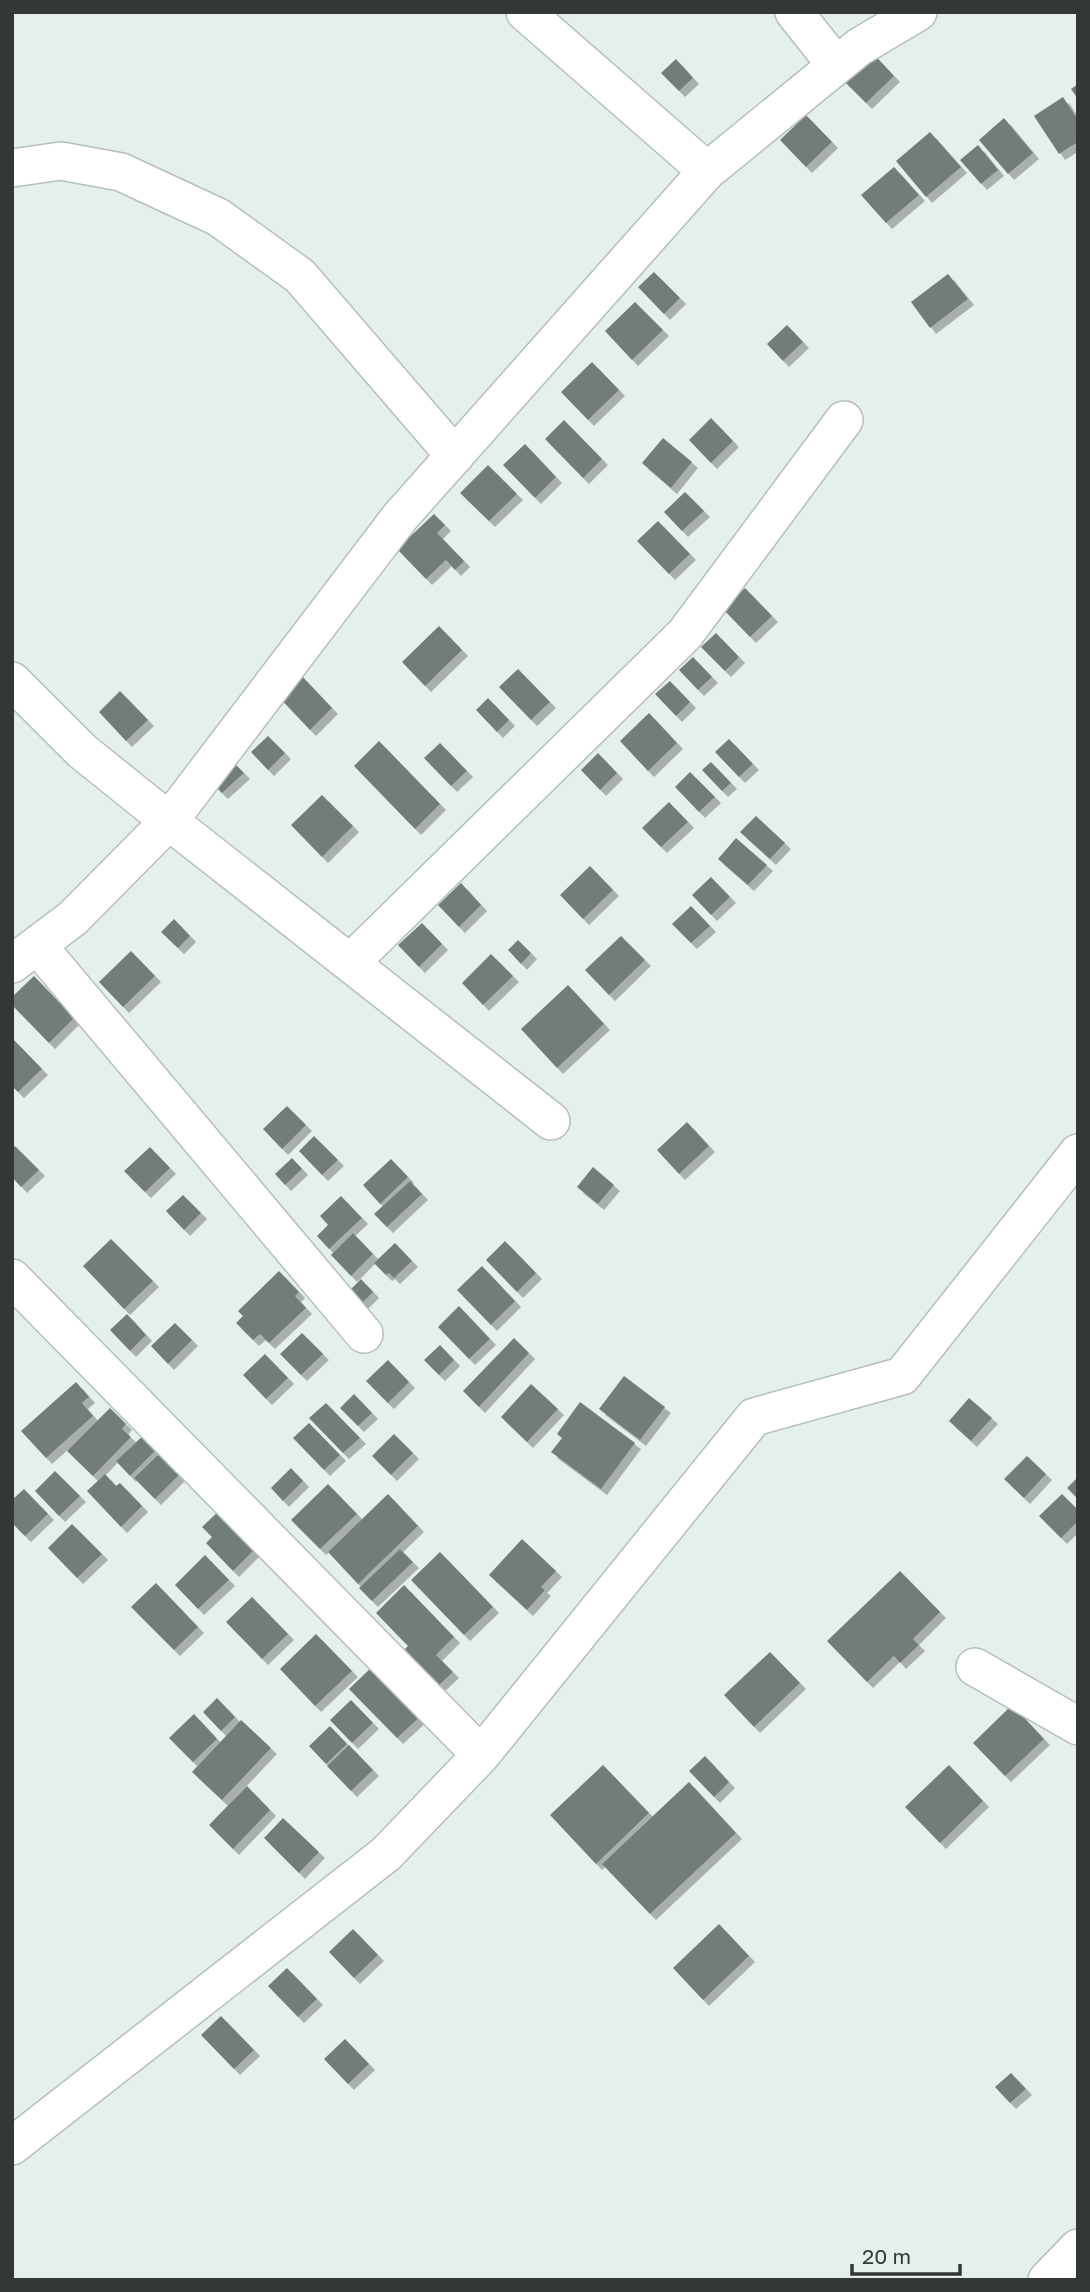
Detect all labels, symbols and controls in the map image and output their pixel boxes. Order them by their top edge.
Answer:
scale bar [852,2232,960,2276]
text: 20 m [862,2243,911,2269]

